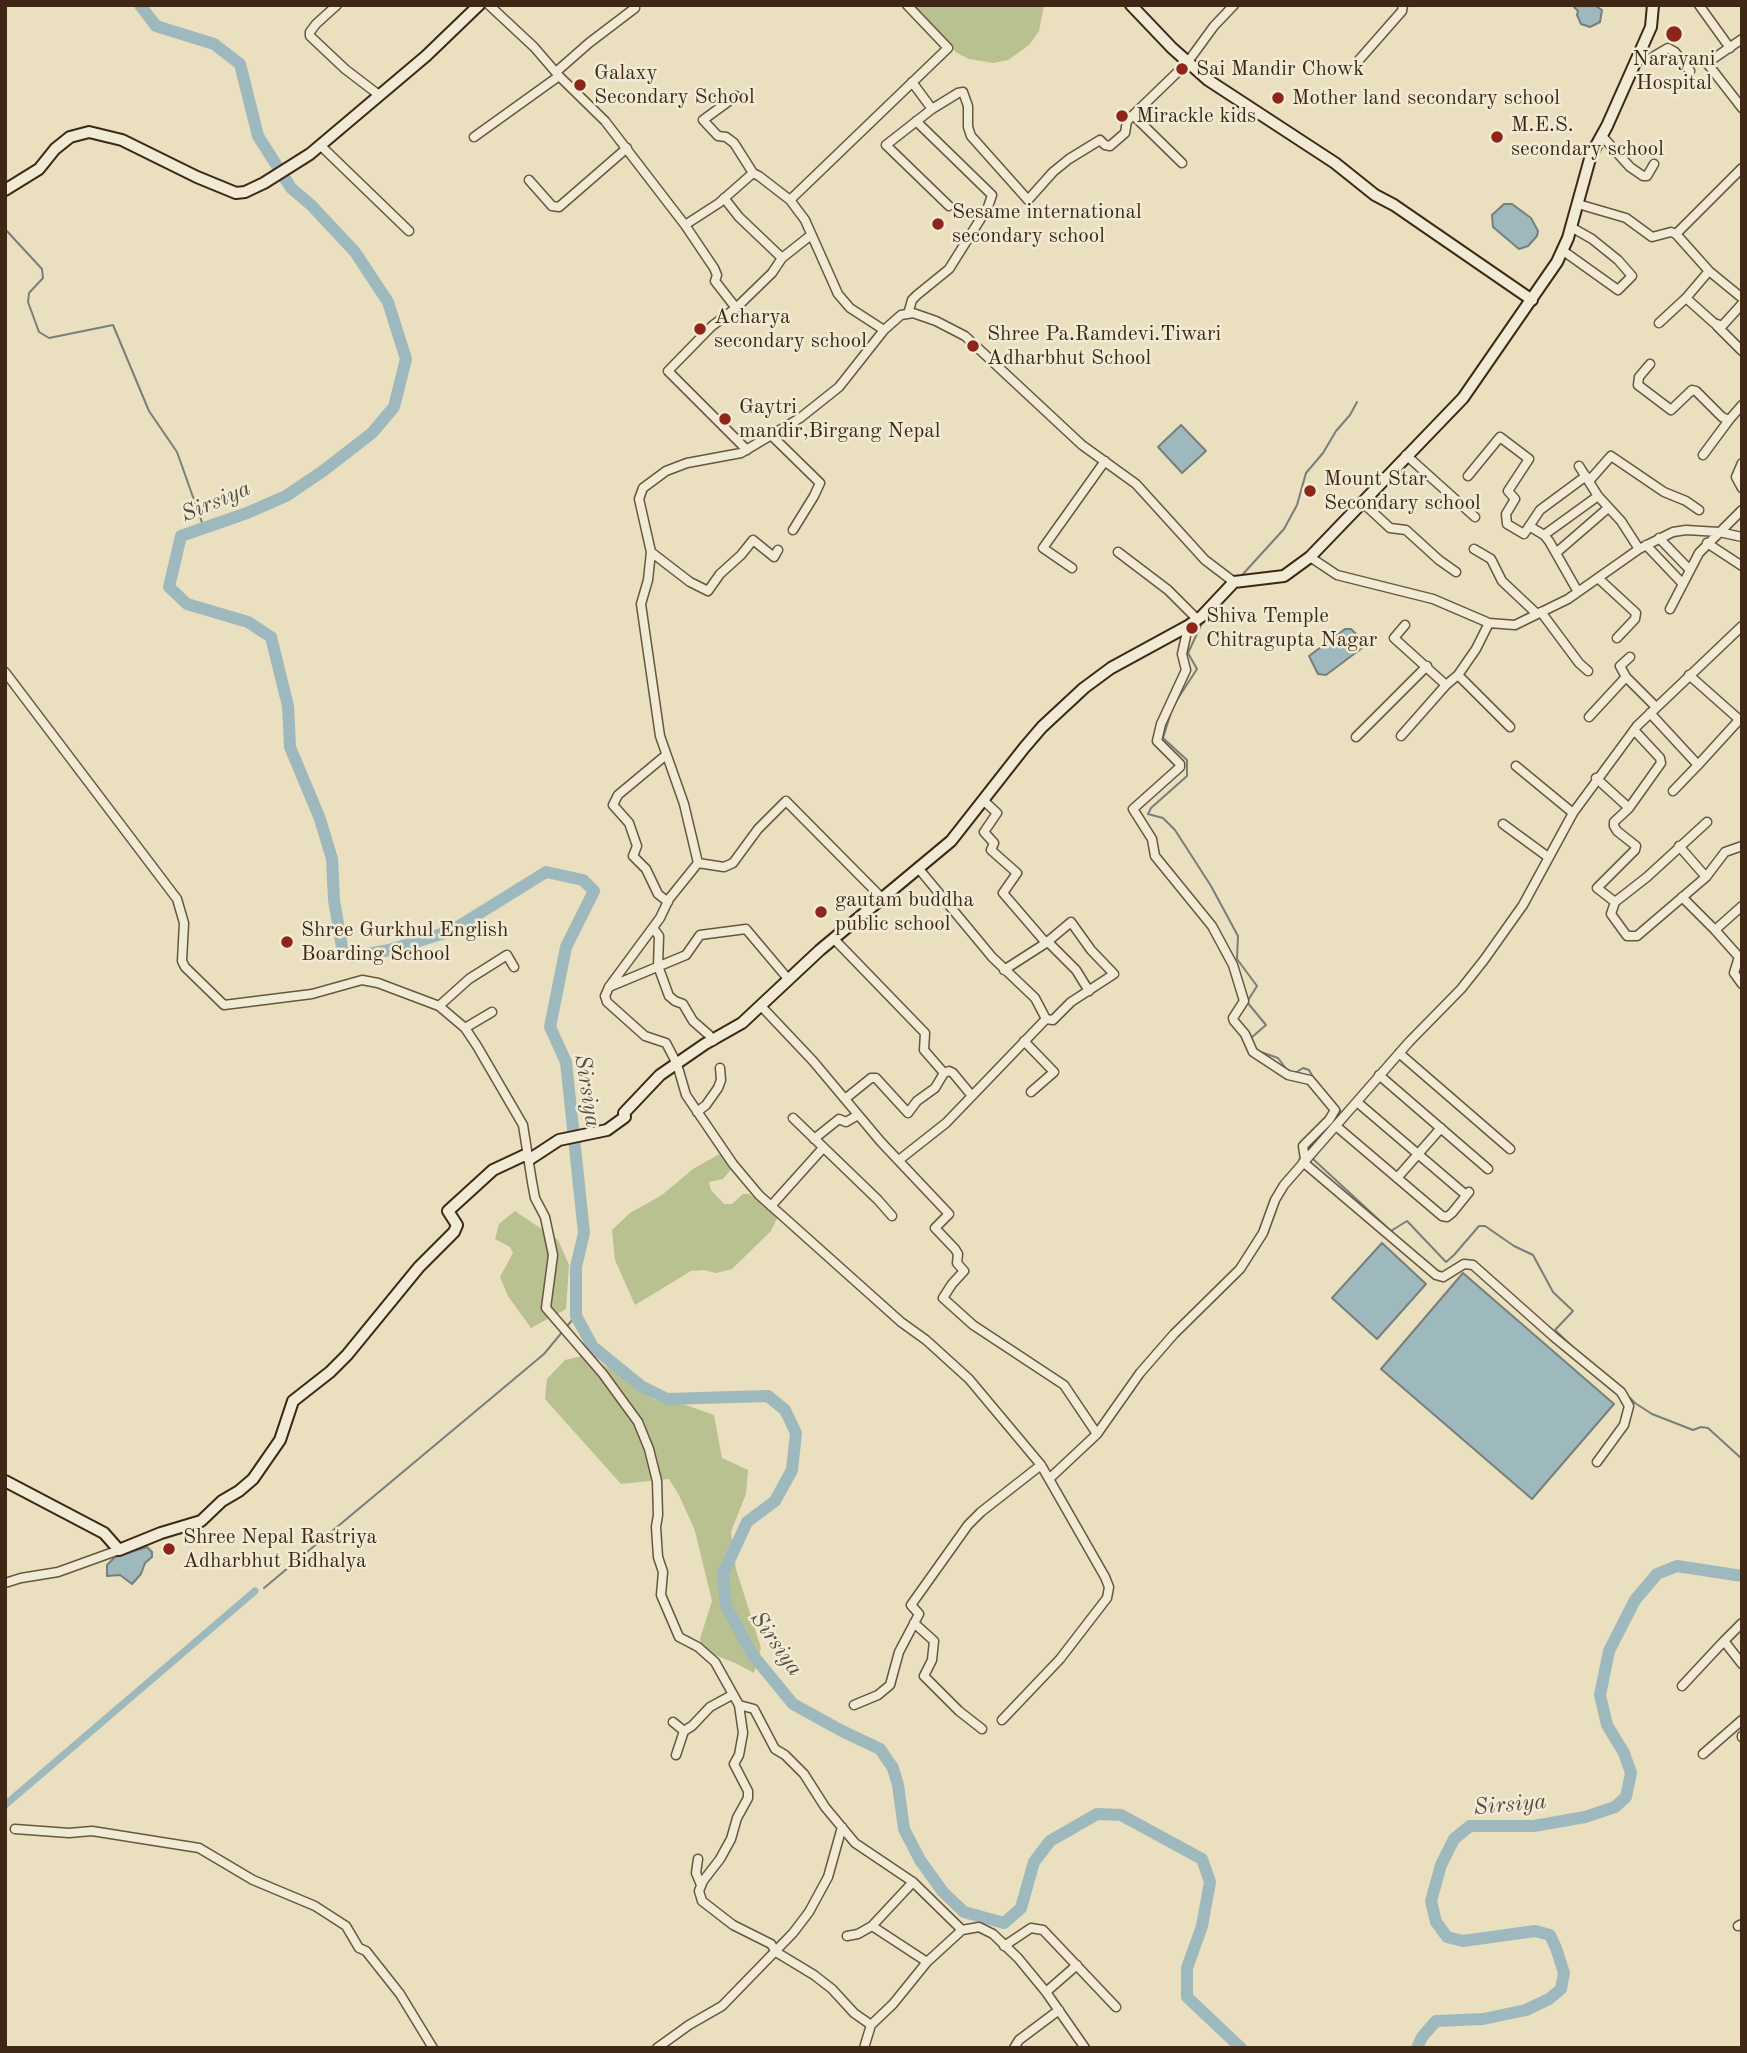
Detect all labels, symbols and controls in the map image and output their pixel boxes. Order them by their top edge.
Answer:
marker: Narayani Hospital [1664,24,1684,44]
place label: Narayani Hospital [1632,46,1716,96]
place label: Sai Mandir Chowk [1196,56,1364,82]
place label: Galaxy Secondary School [594,60,755,110]
marker: Sai Mandir Chowk [1174,61,1190,77]
marker: Galaxy Secondary School [572,77,588,93]
place label: Mother land secondary school [1292,85,1560,111]
marker: Mother land secondary school [1270,90,1286,106]
place label: Mirackle kids [1136,103,1256,129]
marker: Mirackle kids [1114,108,1130,124]
place label: M.E.S. secondary school [1511,112,1664,162]
marker: M.E.S. secondary school [1489,129,1505,145]
place label: Sesame international secondary school [952,199,1142,249]
marker: Sesame international secondary school [930,216,946,232]
place label: Acharya secondary school [714,304,867,354]
marker: Acharya secondary school [692,321,708,337]
place label: Shree Pa.Ramdevi.Tiwari Adharbhut School [987,321,1221,371]
marker: Shree Pa.Ramdevi.Tiwari Adharbhut School [965,338,981,354]
place label: Gaytri mandir,Birgang Nepal [739,394,940,444]
marker: Gaytri mandir,Birgang Nepal [717,411,733,427]
place label: Mount Star Secondary school [1324,466,1481,516]
water label: Sirsiya [177,475,255,529]
marker: Mount Star Secondary school [1302,483,1318,499]
place label: Shiva Temple Chitragupta Nagar [1206,603,1377,653]
marker: Shiva Temple Chitragupta Nagar [1184,620,1200,636]
place label: gautam buddha public school [835,887,974,937]
marker: gautam buddha public school [813,904,829,920]
place label: Shree Gurkhul English Boarding School [301,917,508,967]
marker: Shree Gurkhul English Boarding School [279,934,295,950]
water label: Sirsiya [568,1053,606,1129]
place label: Shree Nepal Rastriya Adharbhut Bidhalya [183,1524,377,1574]
marker: Shree Nepal Rastriya Adharbhut Bidhalya [161,1541,177,1557]
water label: Sirsiya [744,1606,808,1682]
water label: Sirsiya [1472,1788,1548,1822]

